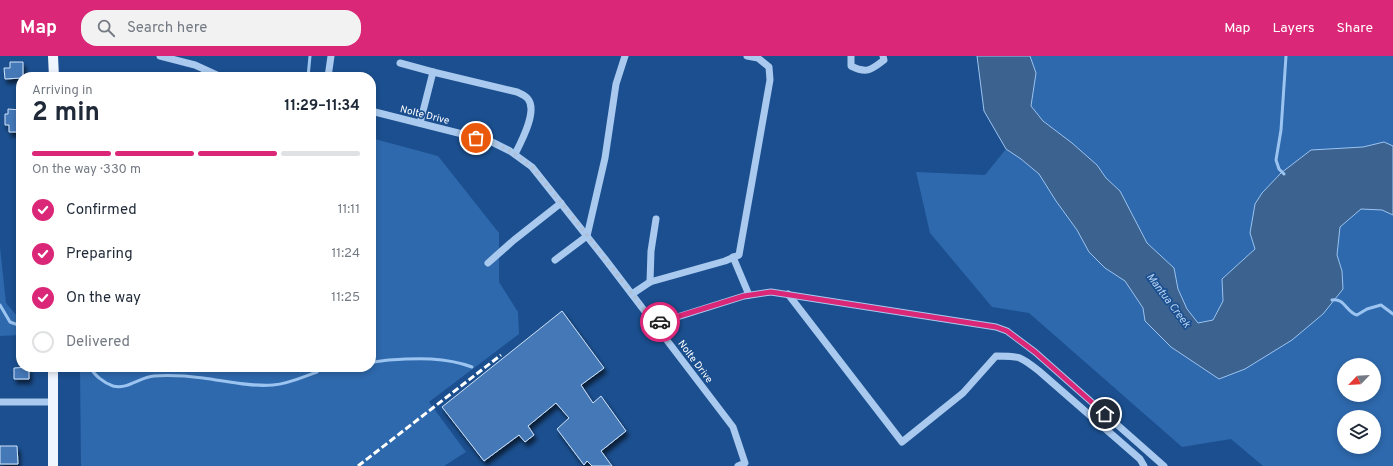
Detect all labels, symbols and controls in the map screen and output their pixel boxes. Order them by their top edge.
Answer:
search box [81,10,361,46]
text: Map [20,16,57,40]
icon: search [95,17,117,39]
text: Search here [127,19,207,38]
text: Map [1224,20,1250,37]
text: Layers [1272,20,1314,37]
text: Share [1336,20,1373,37]
text: Arriving in [32,83,93,99]
text: 2 min [32,97,100,130]
text: 11:29–11:34 [284,97,360,116]
street label: Nolte Drive [399,103,451,128]
pin [459,121,493,155]
icon: bag [465,127,487,149]
text: On the way · 330 m [32,162,141,178]
icon: check [32,199,54,221]
text: Confirmed [66,201,137,220]
text: 11:11 [338,202,360,218]
icon: check [32,243,54,265]
text: Preparing [66,245,133,264]
text: 11:24 [331,246,360,262]
water label: Mantua Creek [1143,270,1194,331]
icon: check [32,287,54,309]
text: On the way [66,289,141,308]
text: 11:25 [331,290,360,306]
courier [640,302,680,342]
icon: car [649,311,671,333]
text: Delivered [66,333,130,352]
street label: Nolte Drive [674,338,715,386]
north arrow [1337,358,1381,402]
map controls [1337,358,1381,454]
pin [1088,397,1122,431]
icon: home [1094,403,1116,425]
button: layers [1337,410,1381,454]

